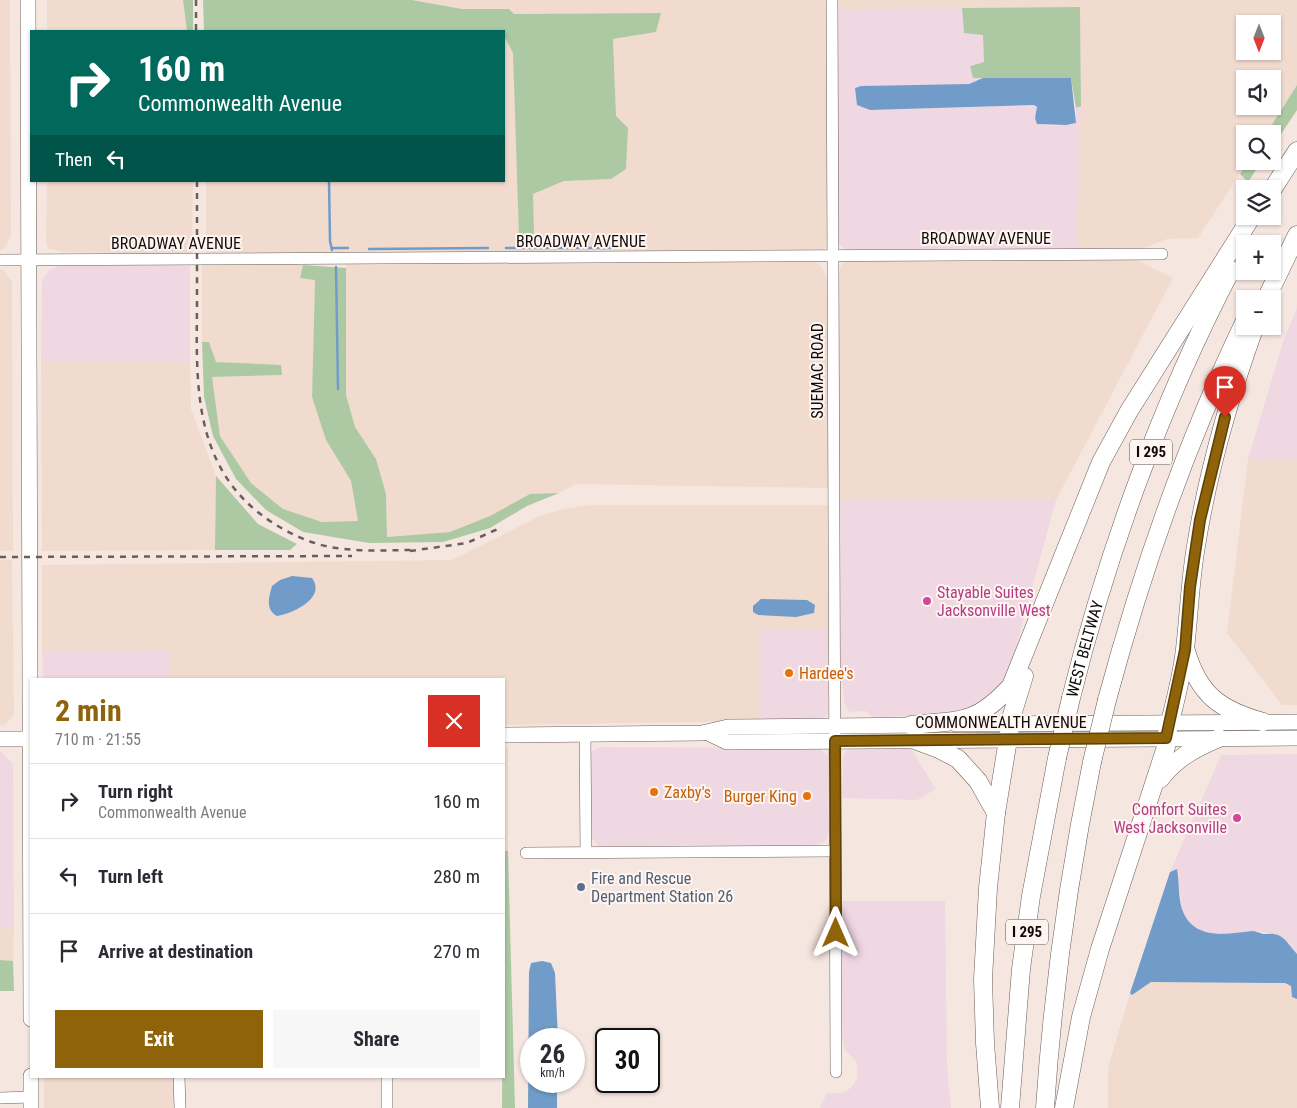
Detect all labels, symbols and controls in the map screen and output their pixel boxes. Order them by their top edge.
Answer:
north arrow [1236,15,1281,60]
map controls [1236,15,1281,335]
text: 160 m [138,49,225,90]
icon: right [55,50,120,115]
button: sound [1236,70,1281,115]
text: Commonwealth Avenue [138,91,342,116]
button: search [1236,125,1281,170]
icon: left [102,145,130,173]
text: Then [55,148,92,171]
button: layers [1236,180,1281,225]
street label: BROADWAY AVENUE [921,229,1051,248]
street label: BROADWAY AVENUE [516,232,646,251]
street label: BROADWAY AVENUE [111,234,241,253]
button: + [1236,235,1281,280]
button: − [1236,290,1281,335]
street label: SUEMAC ROAD [808,323,827,419]
pin [1204,366,1246,417]
icon: arrive [1211,373,1239,401]
road number: I 295 [1130,440,1172,464]
place label: Stayable Suites Jacksonville West [937,583,1051,620]
marker: Stayable Suites Jacksonville West [921,595,933,607]
street label: WEST BELTWAY [1063,598,1107,699]
place label: Hardee's [799,664,854,683]
marker: Hardee's [783,667,795,679]
text: 2 min [55,693,122,728]
button: close [428,695,480,747]
street label: COMMONWEALTH AVENUE [915,713,1087,732]
text: 710 m · 21:55 [55,730,141,749]
text: Turn right [98,780,173,803]
place label: Zaxby's [664,783,711,802]
marker: Zaxby's [648,786,660,798]
icon: right [55,787,83,815]
place label: Burger King [724,787,797,806]
text: 160 m [433,790,480,813]
marker: Burger King [801,790,813,802]
place label: Comfort Suites West Jacksonville [1113,800,1227,837]
text: Commonwealth Avenue [98,803,246,822]
marker: Comfort Suites West Jacksonville [1231,812,1243,824]
icon: left [55,862,83,890]
text: Turn left [98,865,163,888]
text: 280 m [433,865,480,888]
place label: Fire and Rescue Department Station 26 [591,869,733,906]
marker: Fire and Rescue Department Station 26 [575,881,587,893]
position arrow [809,906,861,958]
road number: I 295 [1006,920,1048,944]
icon: arrive [55,937,83,965]
text: Arrive at destination [98,940,253,963]
text: 270 m [433,940,480,963]
button: Exit [55,1010,263,1068]
button: Share [273,1010,480,1068]
speed limit sign: 30 [595,1028,660,1093]
text: 26 [540,1040,565,1069]
text: km/h [540,1066,565,1080]

